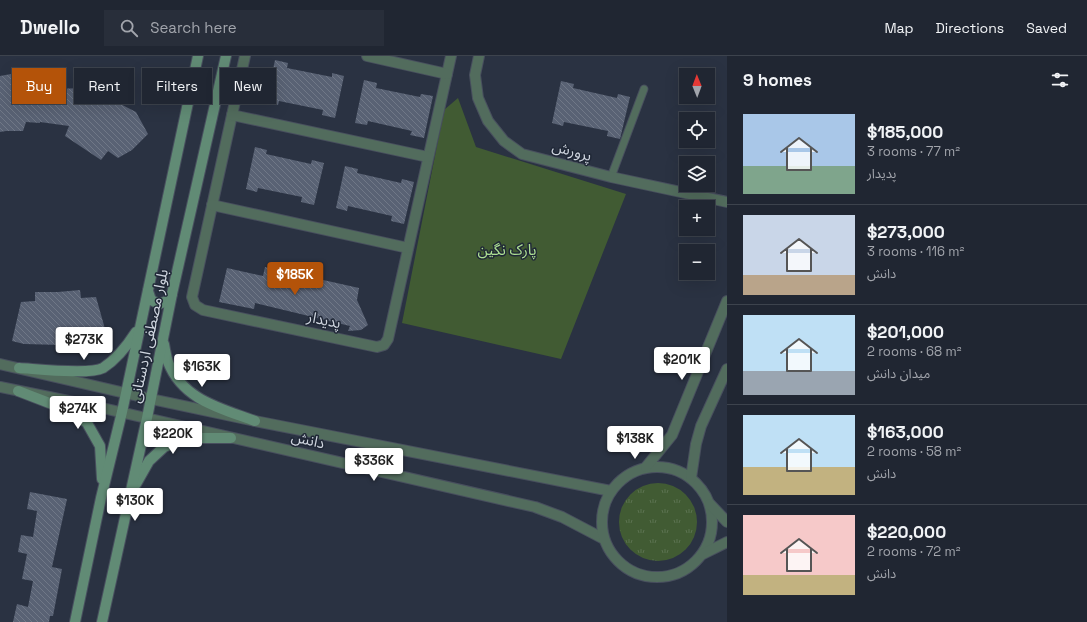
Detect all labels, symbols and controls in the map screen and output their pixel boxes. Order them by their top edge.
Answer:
search box [104,10,384,46]
text: Dwello [20,15,80,40]
icon: search [118,17,140,39]
text: Search here [150,18,237,37]
text: Map [884,19,914,37]
text: Directions [936,19,1004,37]
text: Saved [1026,19,1067,37]
chip: Buy [12,68,66,104]
chip: Rent [74,68,134,104]
chip: Filters [142,68,212,104]
chip: New [220,68,276,104]
north arrow [679,68,715,104]
map controls [679,68,715,280]
text: 9 homes [743,69,812,91]
icon: filters [1049,69,1071,91]
button: locate [679,112,715,148]
text: $185,000 [867,121,943,143]
icon: home [775,130,823,178]
street label: پرورش [550,136,594,166]
text: 3 rooms · 77 m² [867,143,960,160]
button: layers [679,156,715,192]
text: پدیدار [867,165,896,182]
button: + [679,200,715,236]
text: $273,000 [867,221,945,243]
icon: home [775,231,823,279]
park label: پارک نگین [478,240,536,260]
text: 3 rooms · 116 m² [867,243,964,260]
button: − [679,244,715,280]
pin: $185K [267,262,323,296]
text: دانش [867,265,896,282]
text: $185K [276,266,314,283]
street label: بلوار مصطفی اردستانی [125,267,172,404]
street label: پدیدار [304,306,343,333]
text: $201,000 [867,321,944,343]
pin: $273K [56,327,112,361]
text: $273K [65,331,103,348]
icon: home [775,331,823,379]
text: 2 rooms · 68 m² [867,343,961,360]
pin: $201K [654,347,710,381]
text: $201K [663,351,701,368]
pin: $163K [174,354,230,388]
text: $163K [183,358,221,375]
text: میدان دانش [867,365,930,382]
pin: $274K [50,396,106,430]
text: $274K [59,400,97,417]
pin: $220K [145,421,201,455]
text: $163,000 [867,421,944,443]
text: $220K [153,425,193,442]
street label: دانش [290,426,327,453]
pin: $138K [607,426,663,460]
text: $138K [616,430,654,447]
icon: home [775,431,823,479]
text: 2 rooms · 58 m² [867,443,961,460]
pin: $336K [346,448,402,482]
text: $336K [354,452,394,469]
text: دانش [867,465,896,482]
pin: $130K [107,488,163,522]
text: $130K [116,492,154,509]
text: $220,000 [867,521,946,543]
icon: home [775,531,823,579]
text: 2 rooms · 72 m² [867,543,960,560]
text: دانش [867,565,896,582]

